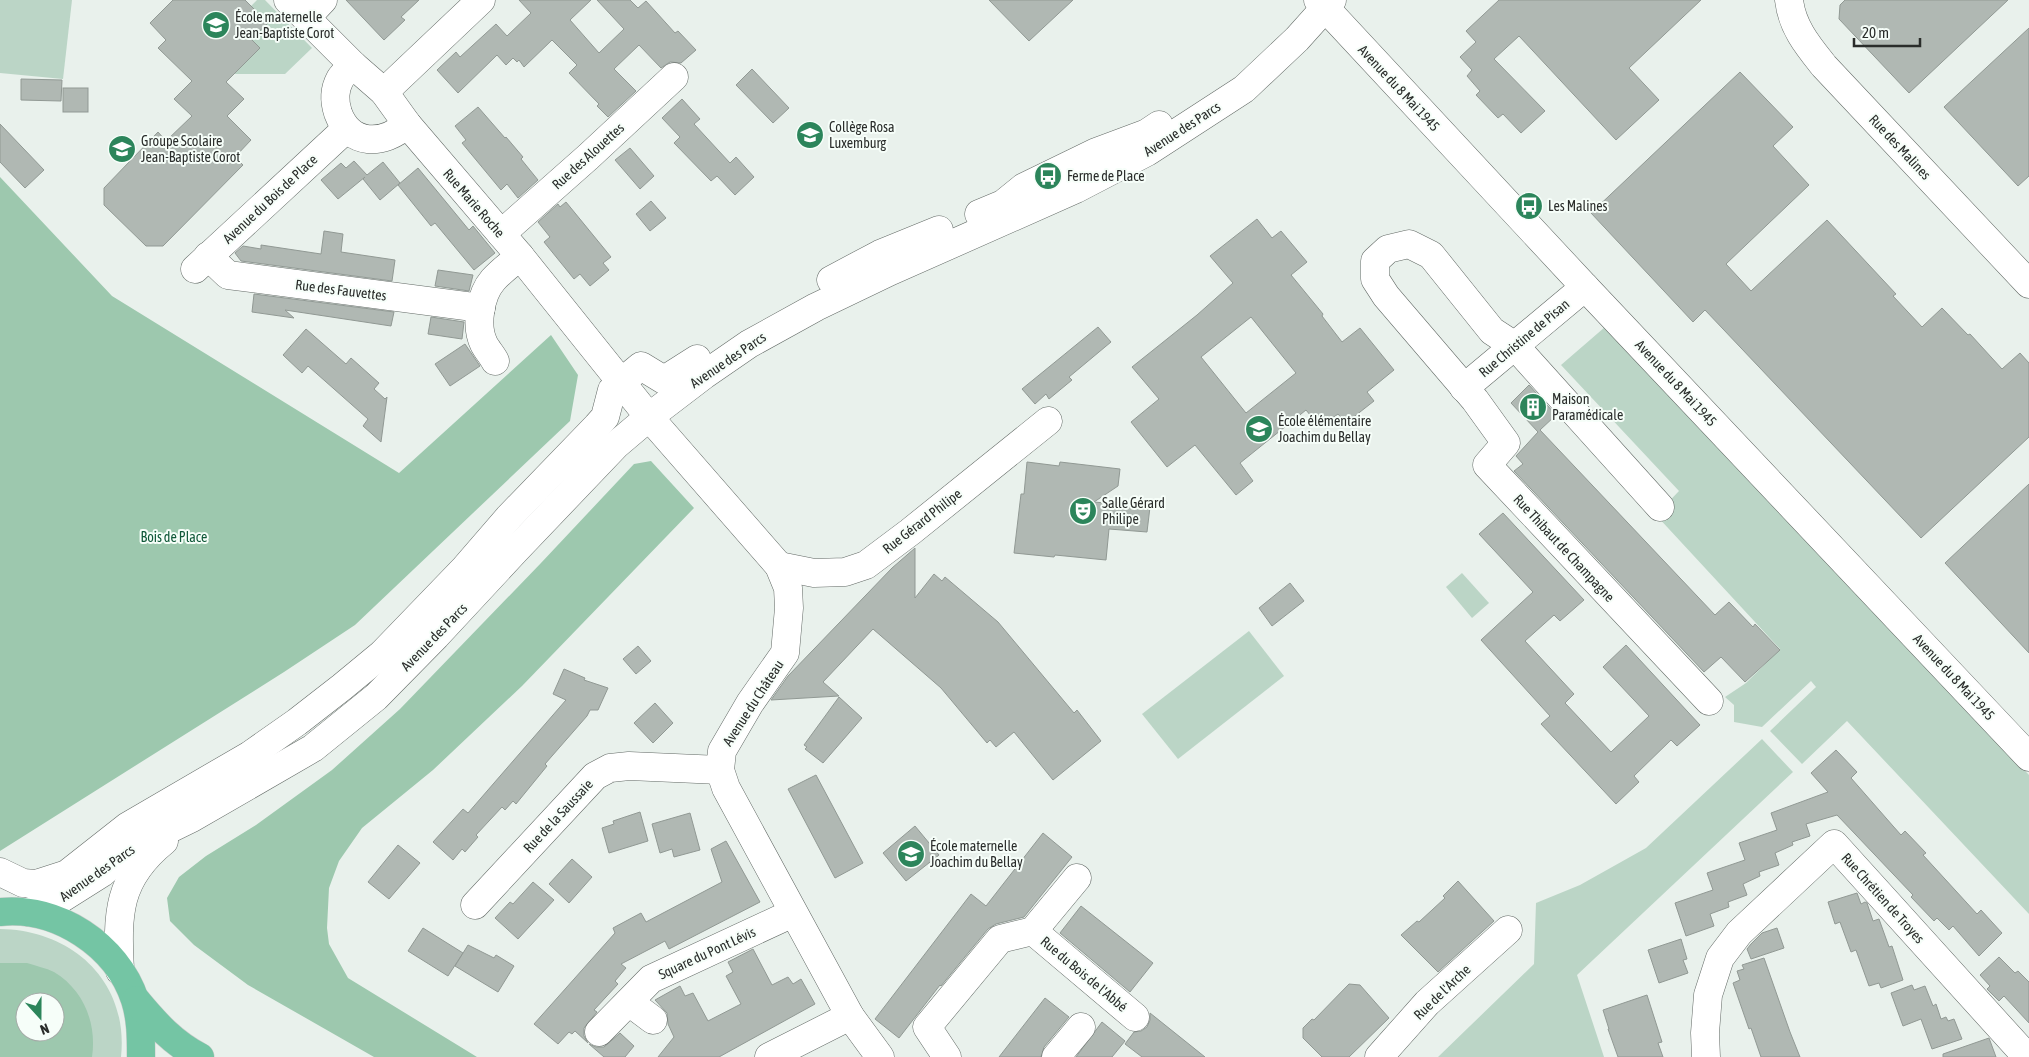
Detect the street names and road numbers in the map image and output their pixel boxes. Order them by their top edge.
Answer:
street label: Avenue du 8 Mai 1945 [1355,42,1443,134]
street label: Avenue des Parcs [1141,98,1223,160]
street label: Rue des Malines [1866,111,1934,183]
street label: Rue des Alouettes [549,119,627,192]
street label: Avenue du Bois de Place [220,151,320,247]
street label: Rue Marie Roche [440,165,508,241]
street label: Rue des Fauvettes [294,276,388,304]
street label: Rue Christine de Pisan [1476,296,1572,380]
street label: Avenue des Parcs [687,329,769,391]
street label: Avenue du 8 Mai 1945 [1632,337,1720,429]
street label: Rue Gérard Philipe [879,485,965,557]
street label: Rue Thibaut de Champagne [1510,491,1618,605]
street label: Avenue des Parcs [398,600,470,674]
street label: Avenue du 8 Mai 1945 [1910,631,1998,723]
street label: Avenue du Château [719,657,787,749]
street label: Rue de la Saussaie [520,776,596,856]
street label: Avenue des Parcs [56,841,138,905]
street label: Rue Chrétien de Troyes [1838,850,1928,946]
street label: Square du Pont Lévis [656,924,758,982]
street label: Rue du Bois de l'Abbé [1037,933,1131,1015]
street label: Rue de l'Arche [1410,961,1474,1023]

